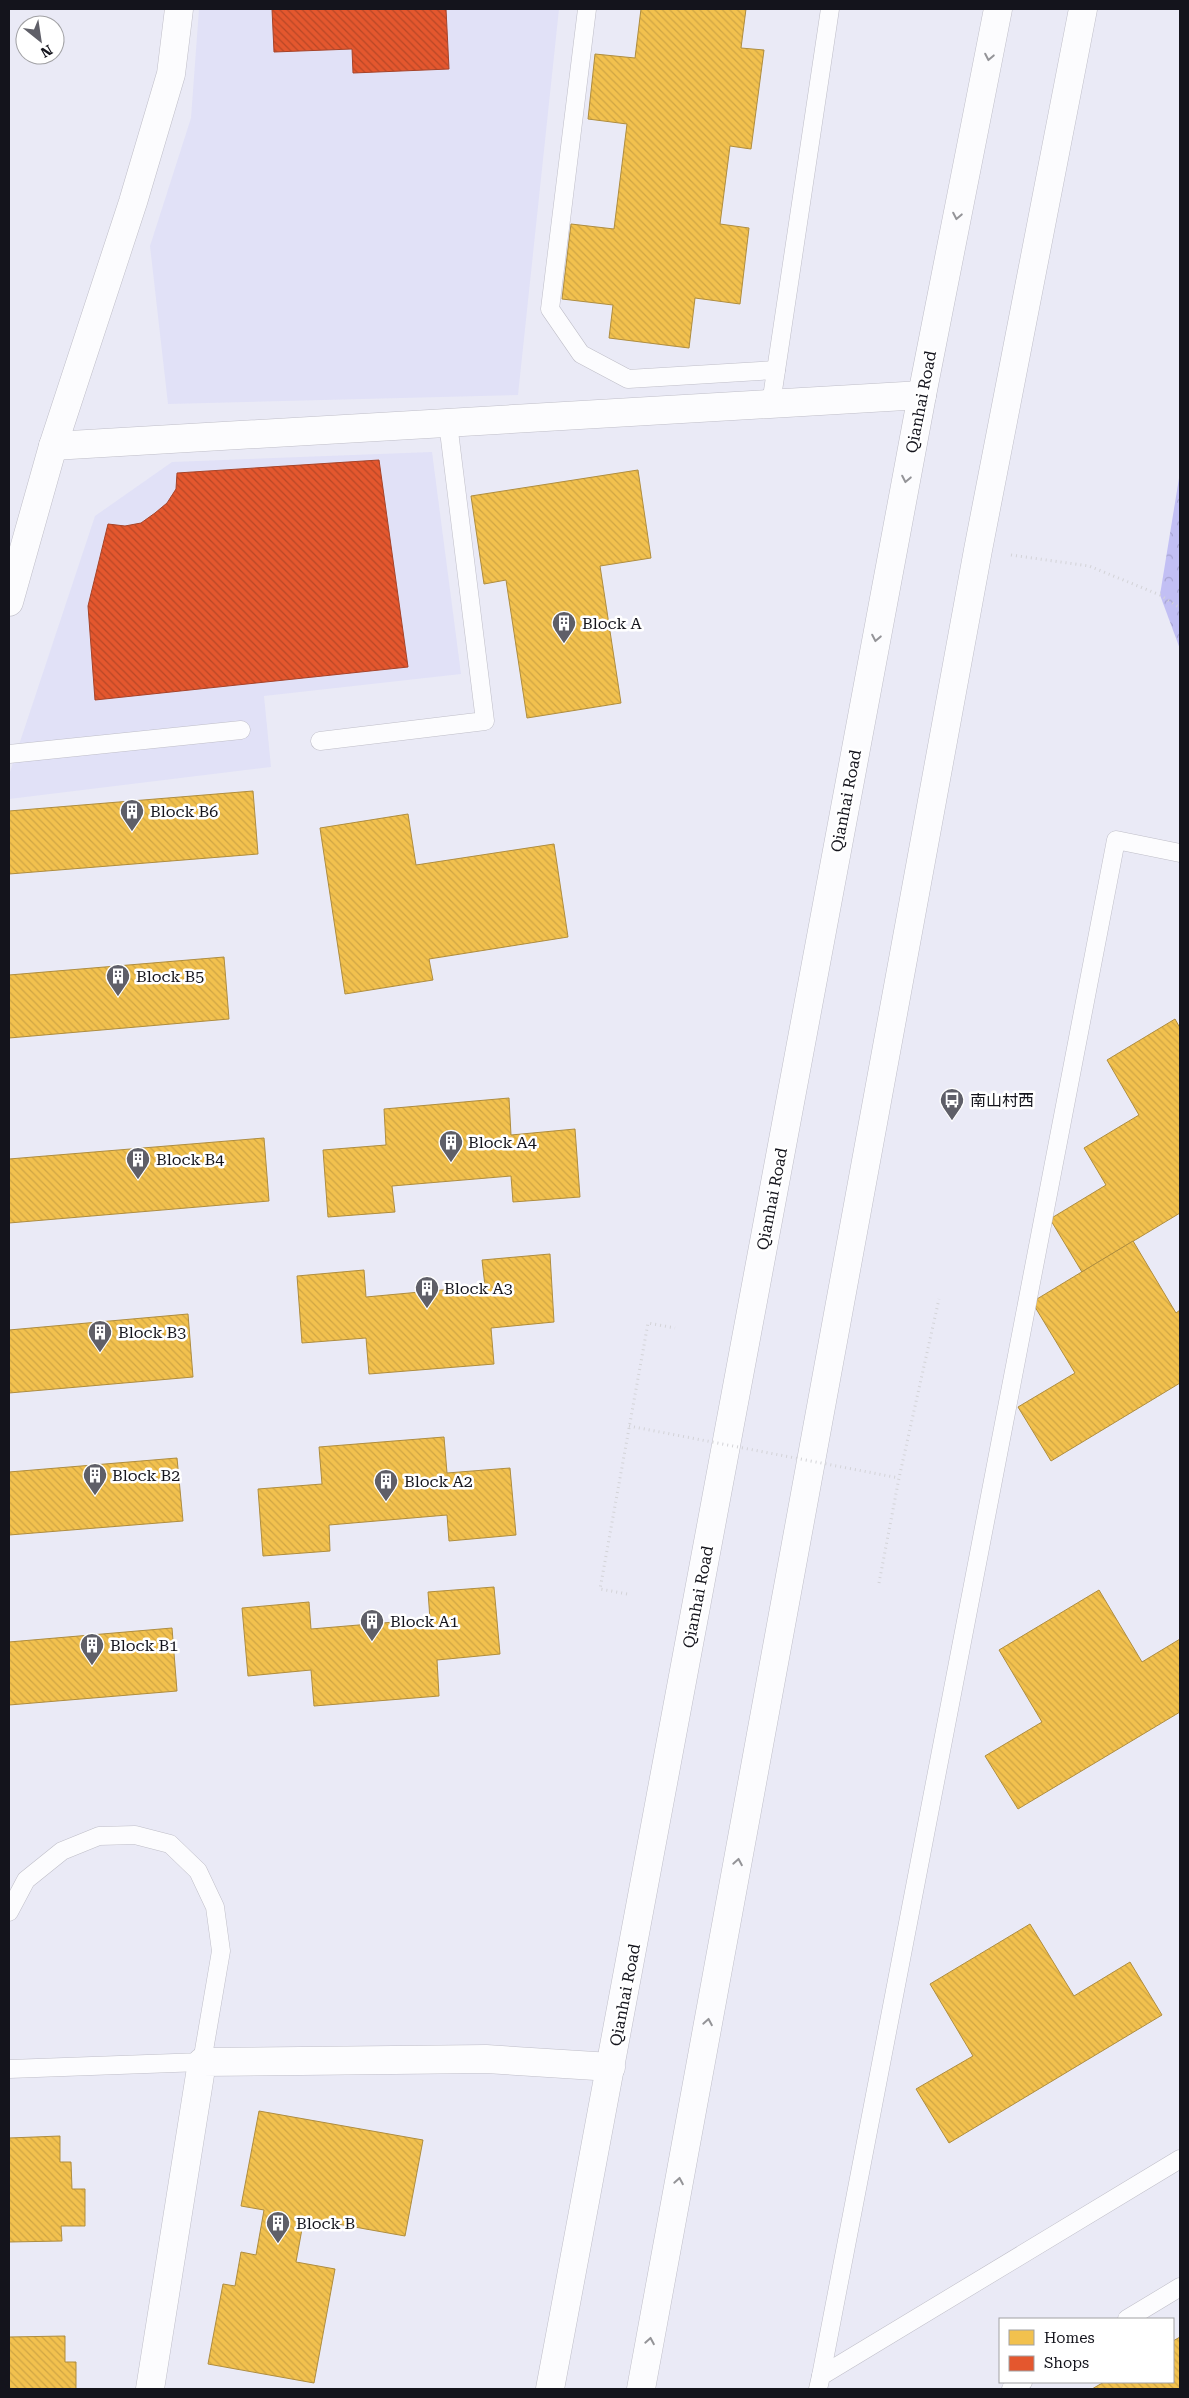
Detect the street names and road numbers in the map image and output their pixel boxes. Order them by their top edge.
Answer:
street label: Qianhai Road [902,349,940,455]
street label: Qianhai Road [827,748,865,854]
street label: Qianhai Road [753,1146,791,1252]
street label: Qianhai Road [679,1544,717,1650]
street label: Qianhai Road [606,1942,644,2048]

